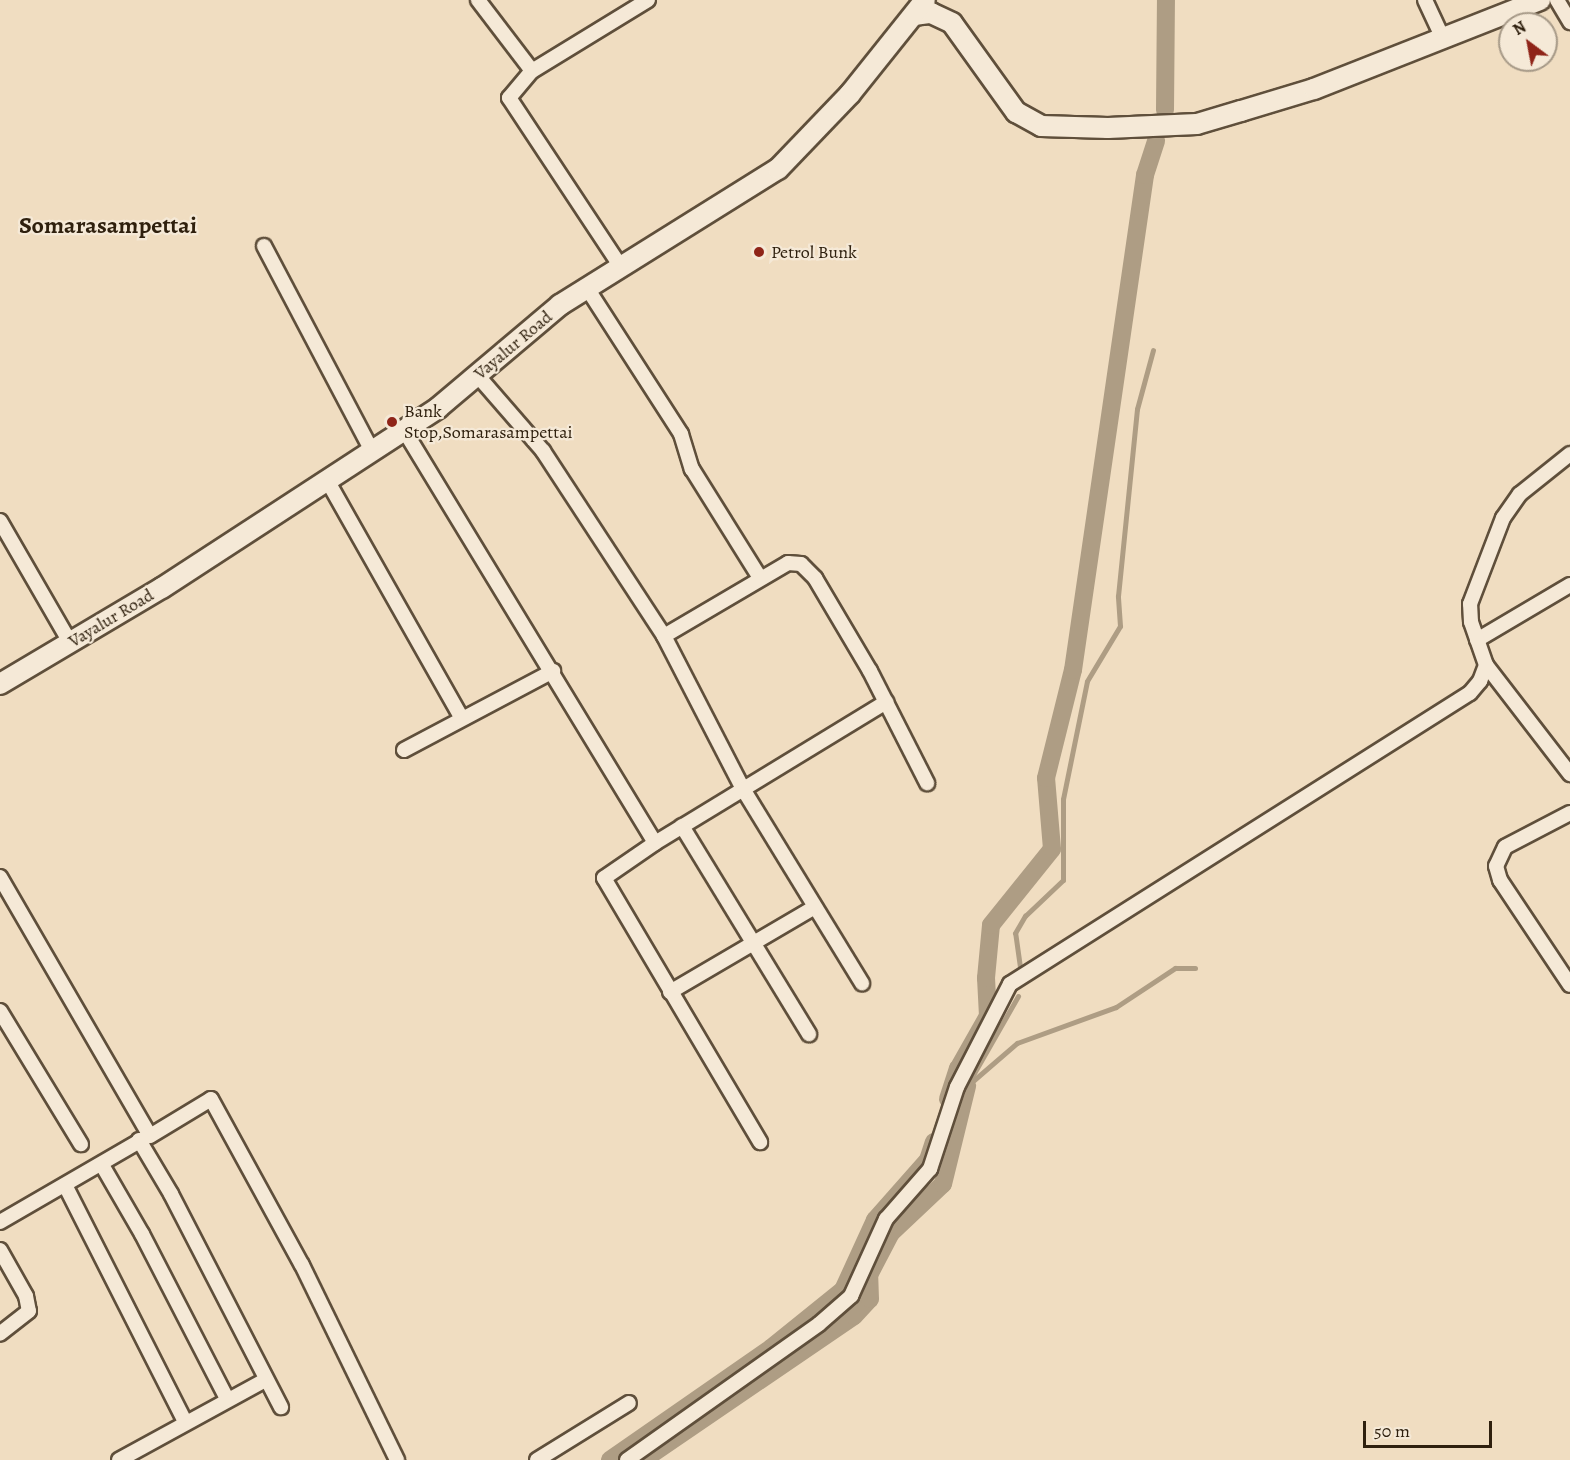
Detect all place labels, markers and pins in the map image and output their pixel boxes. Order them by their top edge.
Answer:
place label: Petrol Bunk [771,241,857,263]
marker: Petrol Bunk [752,245,766,259]
place label: Bank Stop,Somarasampettai [404,401,573,444]
marker: Bank Stop,Somarasampettai [385,415,399,429]

